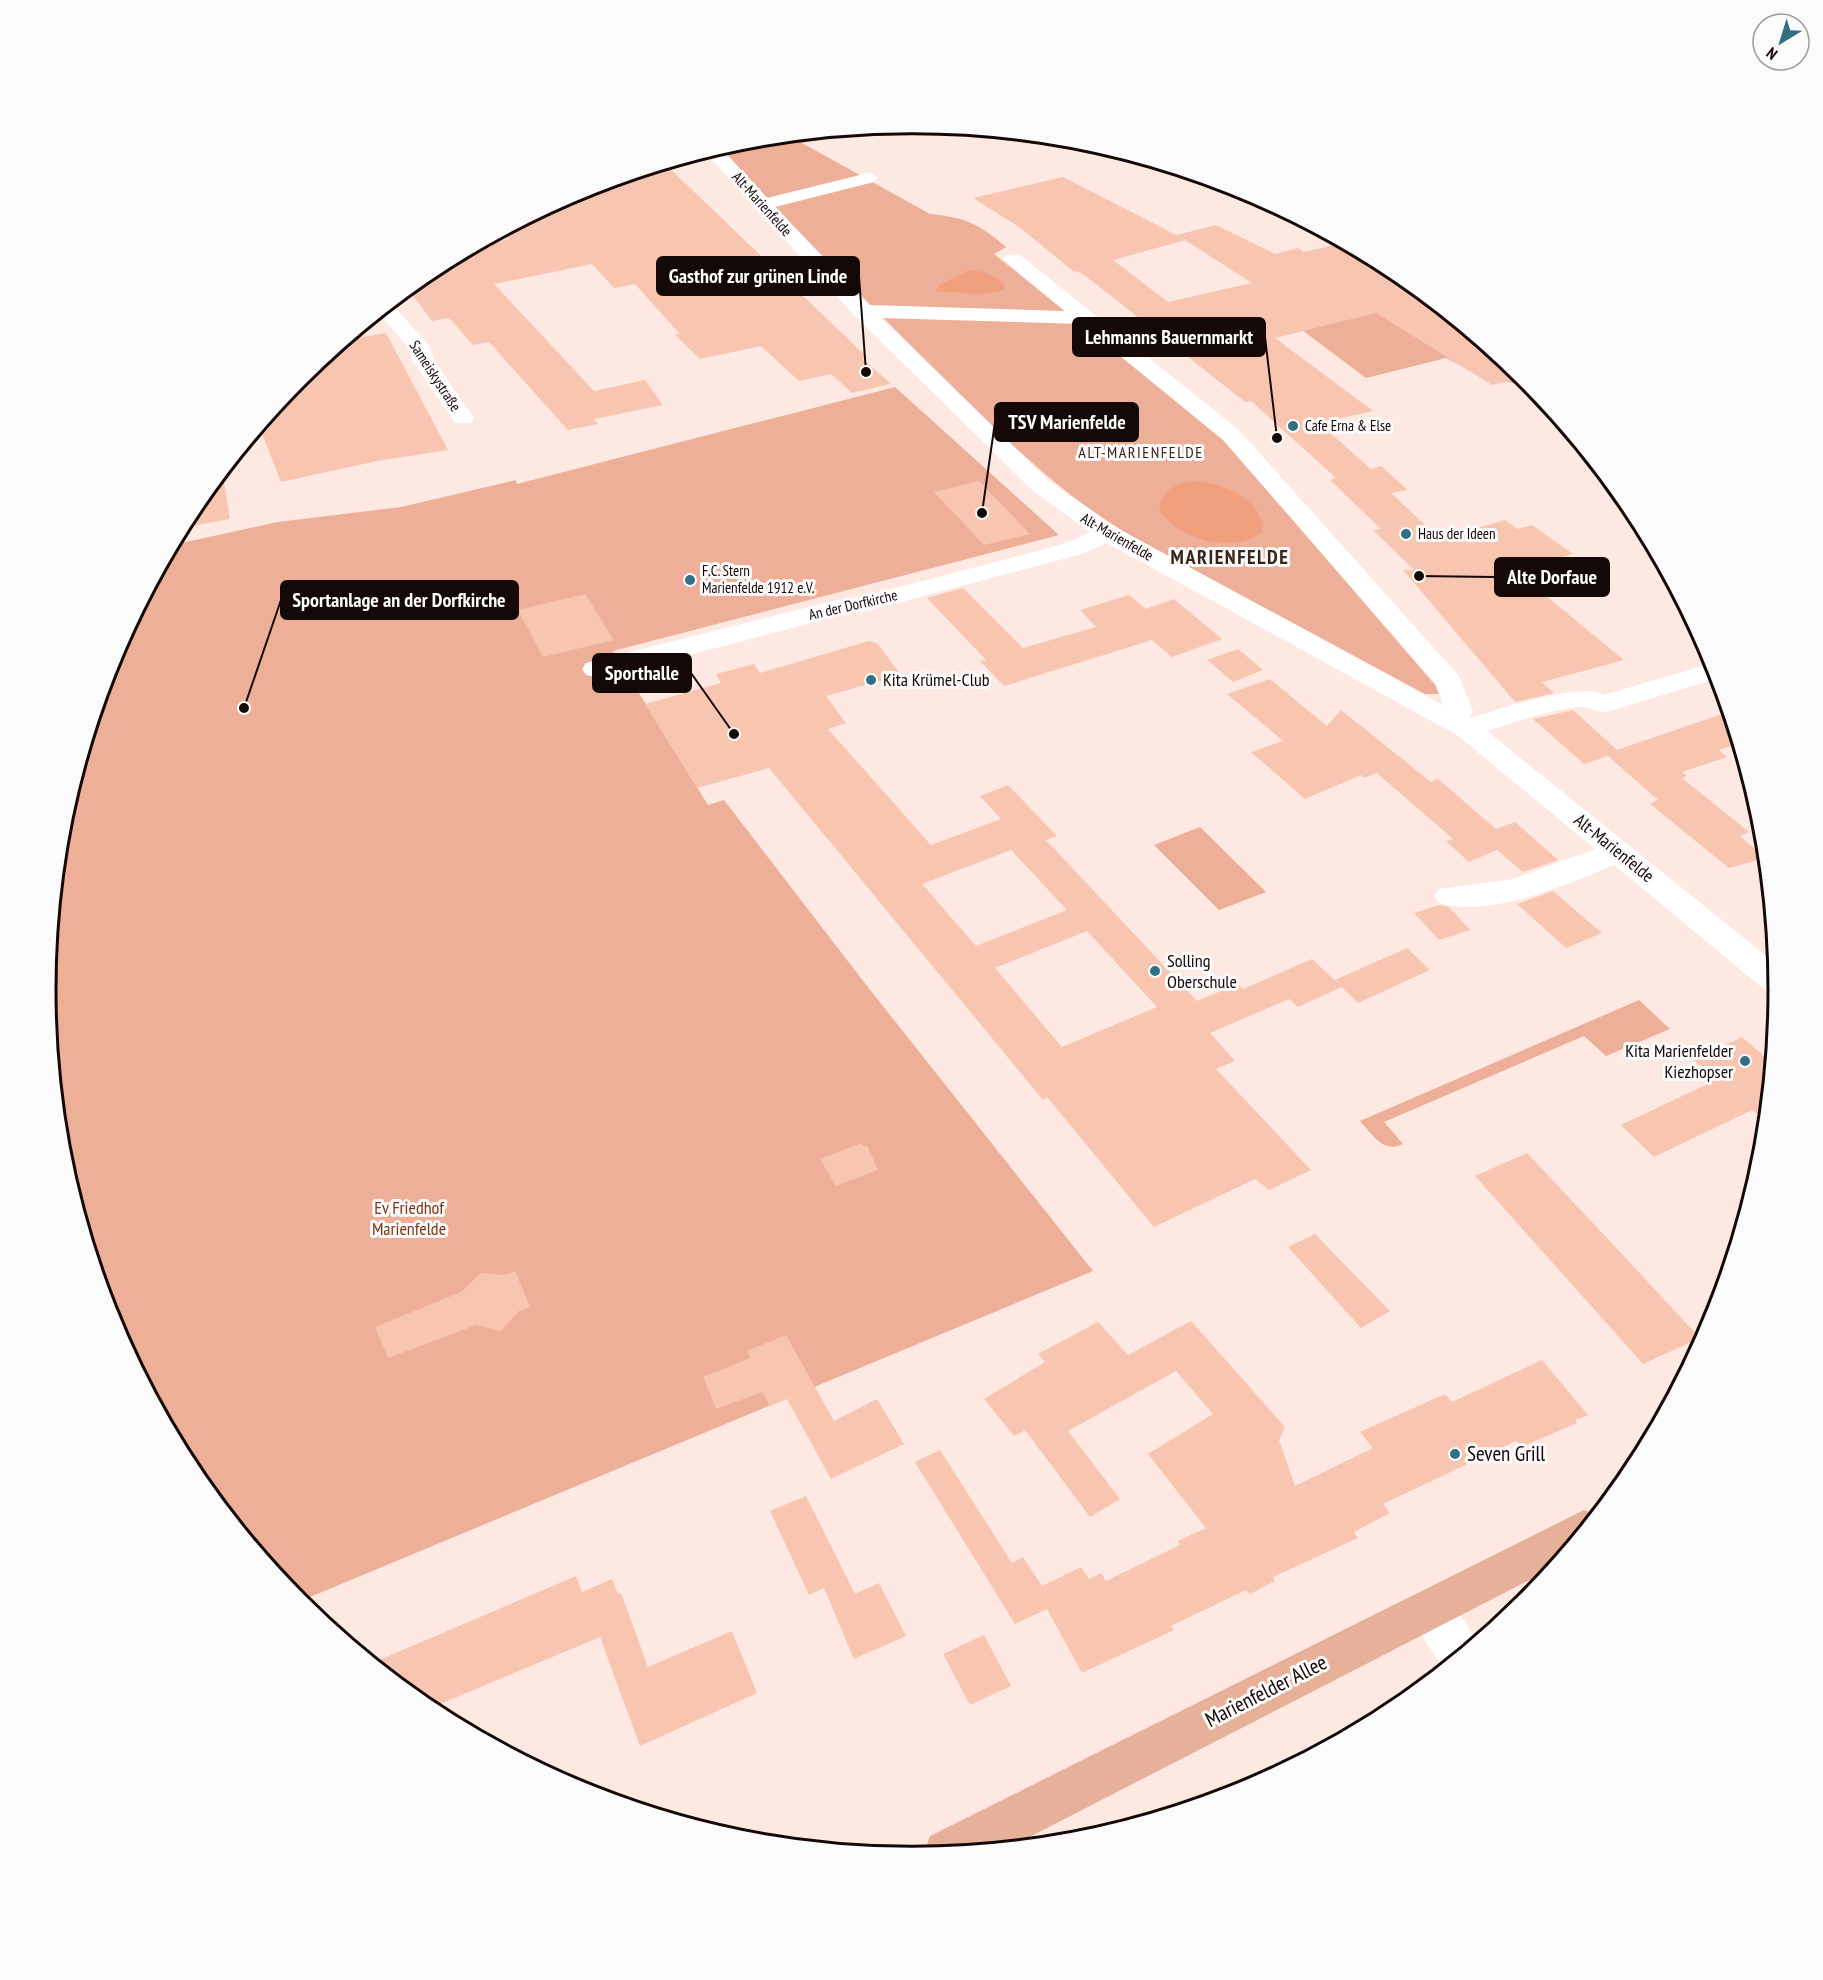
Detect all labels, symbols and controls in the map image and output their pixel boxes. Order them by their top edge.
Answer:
north arrow [1751,12,1811,72]
text: N [1762,43,1781,64]
street label: Alt-Marienfelde [728,167,796,240]
callout: Gasthof zur grünen Linde [657,257,859,295]
text: Gasthof zur grünen Linde [669,263,847,289]
callout: Lehmanns Bauernmarkt [1073,318,1265,356]
text: Lehmanns Bauernmarkt [1085,324,1253,350]
street label: Sameiskystraße [405,337,465,415]
callout: TSV Marienfelde [995,403,1138,441]
text: TSV Marienfelde [1008,409,1126,435]
place label: Cafe Erna & Else [1305,416,1391,435]
marker: Cafe Erna & Else [1286,419,1300,433]
district label: ALT-MARIENFELDE [1078,442,1204,462]
street label: Alt-Marienfelde [1078,508,1157,565]
place label: Haus der Ideen [1418,524,1496,543]
marker: Haus der Ideen [1399,527,1413,541]
district label: MARIENFELDE [1171,544,1289,570]
callout: Alte Dorfaue [1495,558,1609,596]
place label: F.C. Stern Marienfelde 1912 e.V. [702,561,815,597]
text: Alte Dorfaue [1506,564,1597,590]
marker: F.C. Stern Marienfelde 1912 e.V. [683,573,697,587]
callout: Sportanlage an der Dorfkirche [281,581,518,619]
street label: An der Dorfkirche [807,585,899,624]
text: Sportanlage an der Dorfkirche [292,587,506,613]
callout: Sporthalle [593,654,691,692]
text: Sporthalle [605,660,679,686]
place label: Kita Krümel-Club [883,668,990,691]
marker: Kita Krümel-Club [864,673,878,687]
street label: Alt-Marienfelde [1570,808,1659,887]
place label: Solling Oberschule [1167,949,1237,993]
marker: Solling Oberschule [1148,964,1162,978]
place label: Kita Marienfelder Kiezhopser [1625,1039,1733,1083]
marker: Kita Marienfelder Kiezhopser [1738,1054,1752,1068]
park label: Ev Friedhof Marienfelde [372,1196,446,1240]
place label: Seven Grill [1467,1440,1545,1467]
marker: Seven Grill [1448,1447,1462,1461]
street label: Marienfelder Allee [1200,1648,1331,1733]

